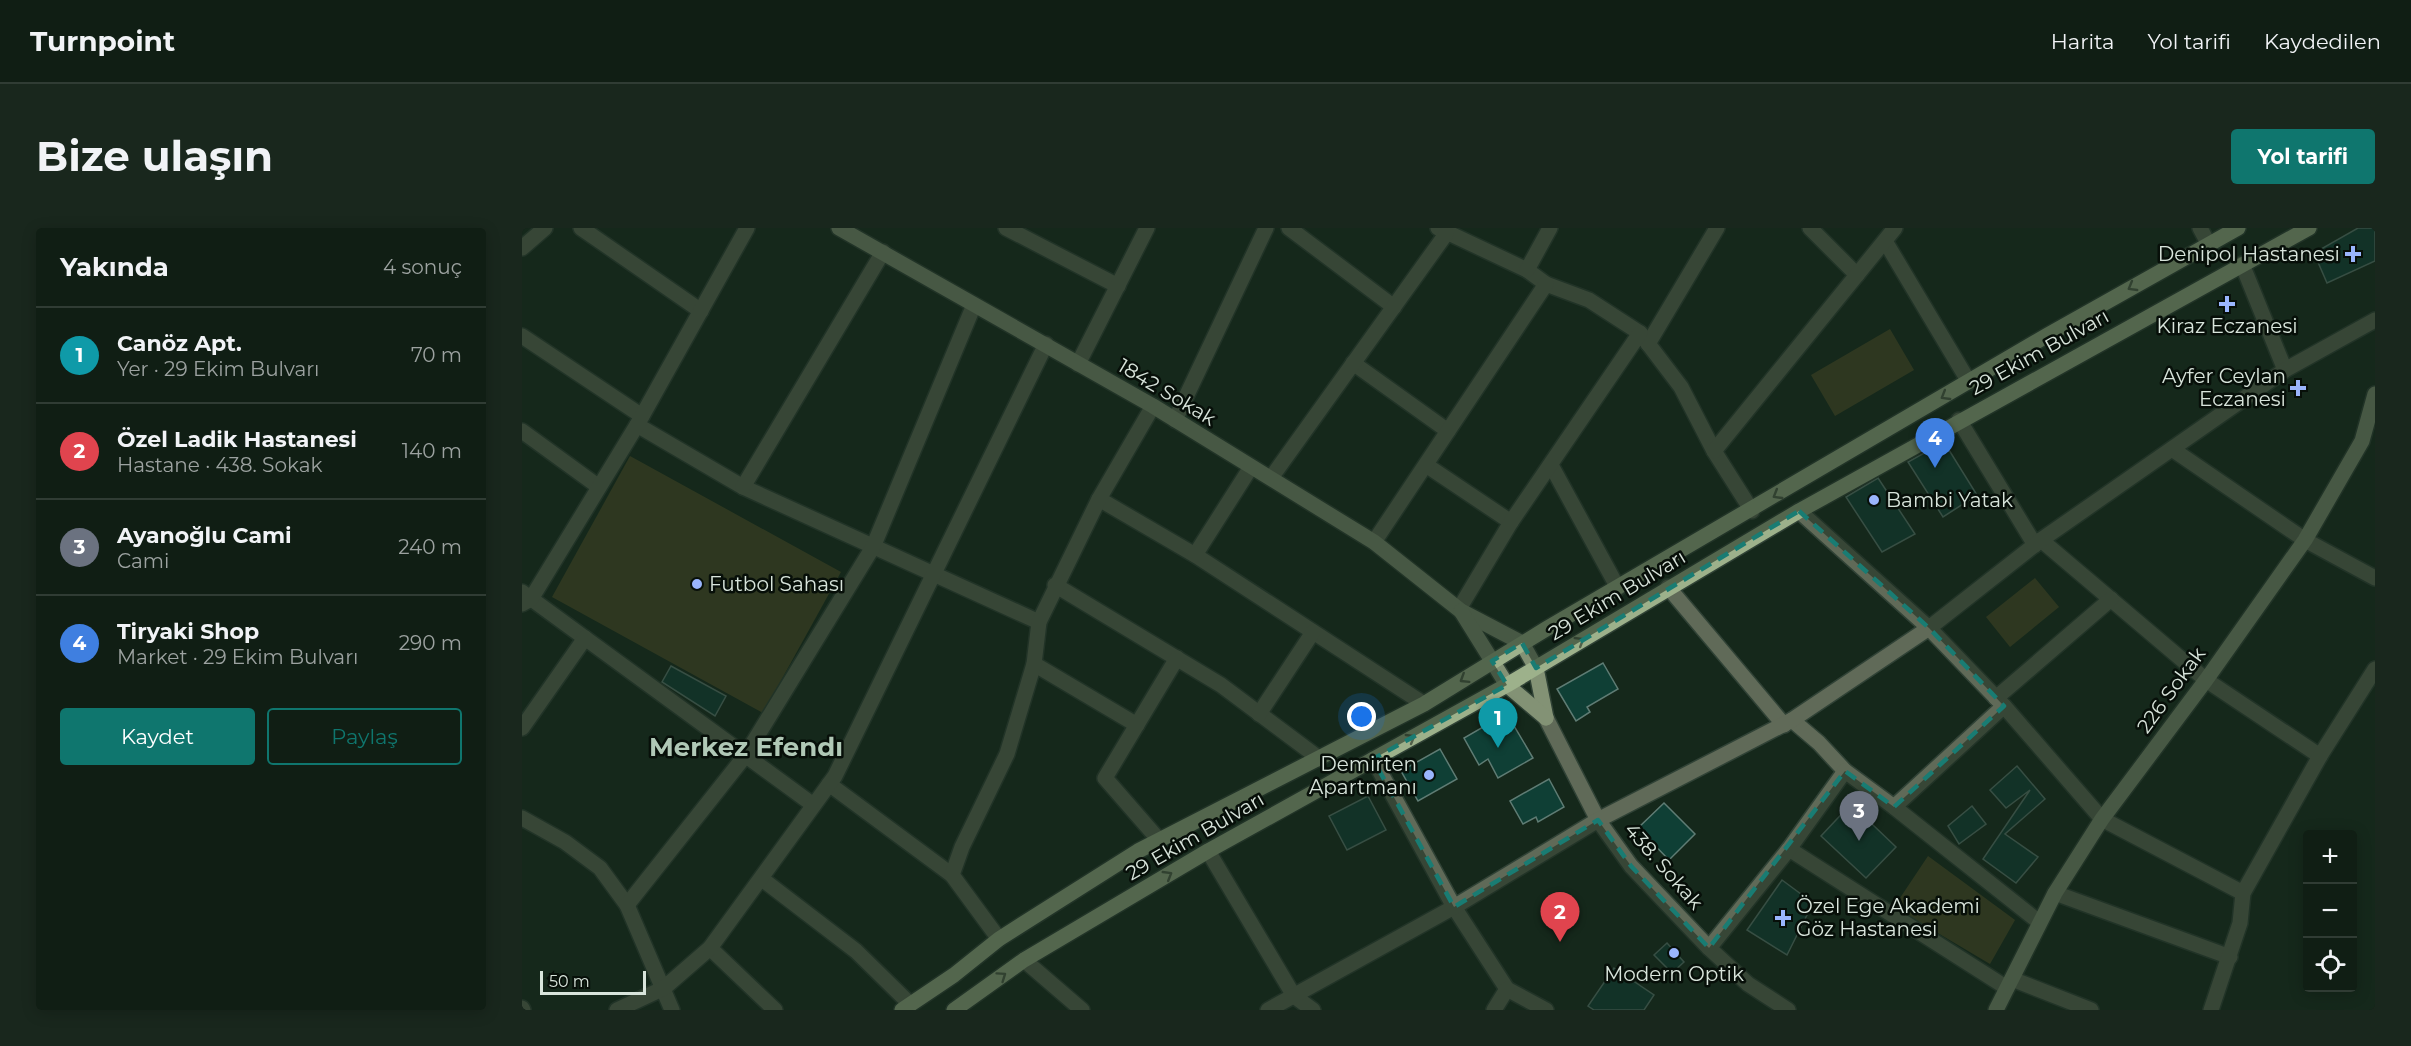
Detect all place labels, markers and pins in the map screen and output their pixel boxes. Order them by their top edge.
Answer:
place label: Denipol Hastanesi [2158,242,2340,266]
marker: Denipol Hastanesi [2344,245,2362,263]
marker: Kiraz Eczanesi [2220,297,2234,311]
place label: Kiraz Eczanesi [2156,314,2298,338]
place label: Ayfer Ceylan Eczanesi [2162,364,2286,411]
marker: Ayfer Ceylan Eczanesi [2291,381,2305,395]
pin: 4 [1916,418,1954,468]
place label: Bambi Yatak [1886,488,2013,512]
marker: Bambi Yatak [1867,493,1881,507]
place label: Futbol Sahası [709,572,844,596]
marker: Futbol Sahası [690,577,704,591]
pin: 1 [1478,698,1518,748]
place label: Demirten Apartmanı [1309,752,1417,799]
marker: Demirten Apartmanı [1422,768,1436,782]
pin: 3 [1840,792,1878,841]
pin: 2 [1540,892,1580,942]
place label: Özel Ege Akademi Göz Hastanesi [1796,894,1980,941]
marker: Özel Ege Akademi Göz Hastanesi [1774,909,1792,927]
marker: Modern Optik [1667,946,1681,960]
place label: Modern Optik [1604,962,1744,986]

